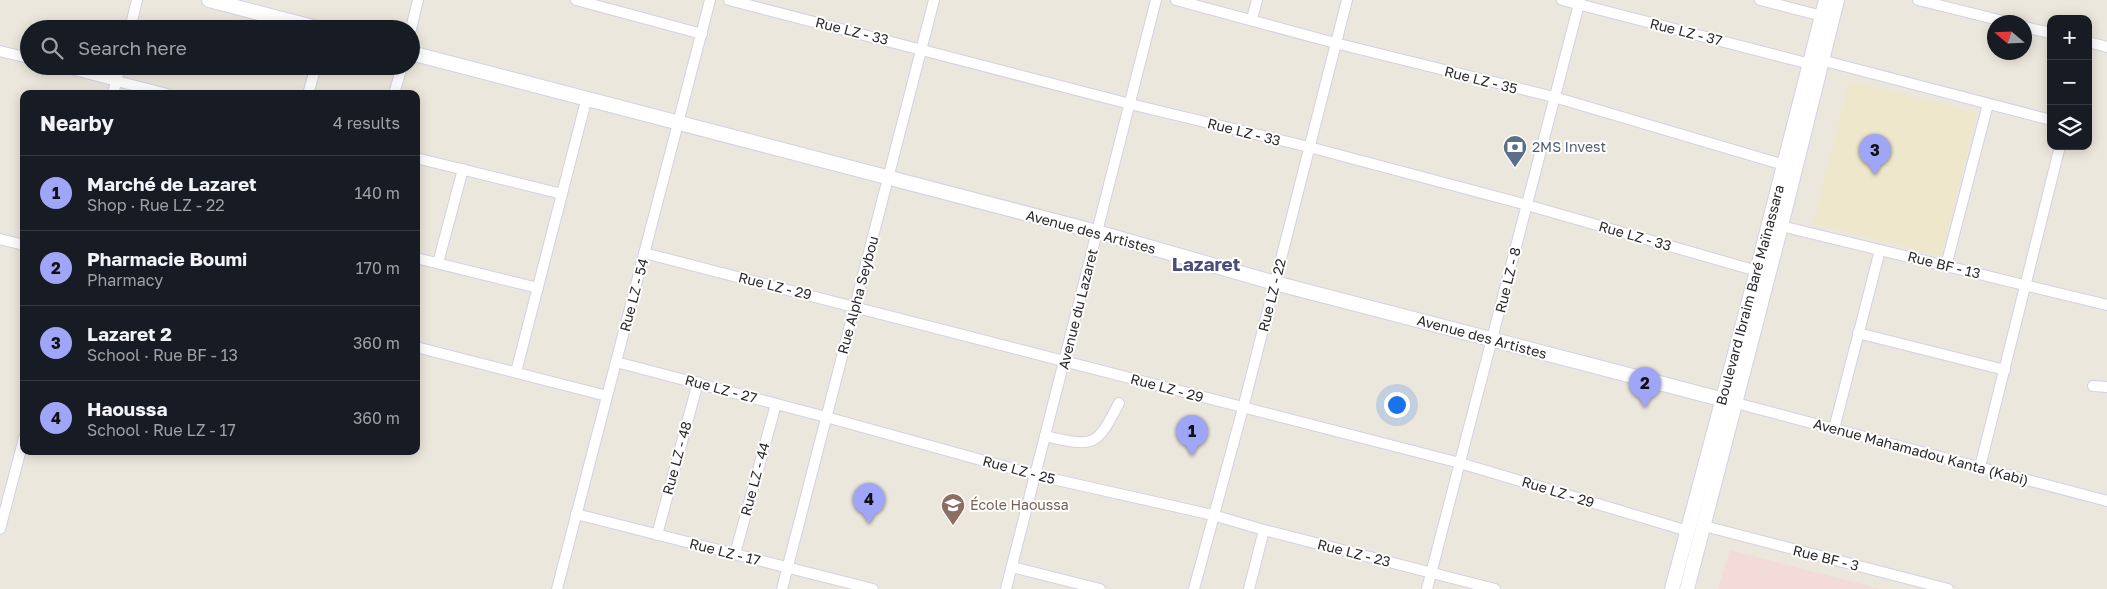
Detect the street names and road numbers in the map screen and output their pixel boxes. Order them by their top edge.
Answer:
street label: Rue LZ - 33 [814,13,890,48]
street label: Rue LZ - 37 [1648,14,1724,49]
street label: Rue LZ - 35 [1443,62,1519,97]
street label: Rue LZ - 33 [1206,114,1282,149]
street label: Boulevard Ibraim Baré Maïnassara [1712,183,1787,407]
street label: Avenue des Artistes [1024,206,1158,257]
street label: Rue LZ - 33 [1597,217,1673,254]
street label: Rue Alpha Seybou [834,234,881,356]
street label: Rue LZ - 8 [1491,245,1524,314]
street label: Avenue du Lazaret [1054,247,1101,371]
street label: Rue BF - 13 [1906,247,1982,282]
street label: Rue LZ - 54 [616,256,651,333]
street label: Rue LZ - 22 [1254,257,1289,333]
street label: Rue LZ - 29 [737,268,814,303]
street label: Avenue des Artistes [1415,311,1549,362]
street label: Rue LZ - 29 [1129,370,1206,405]
street label: Rue LZ - 27 [683,371,759,406]
street label: Avenue Mahamadou Kanta (Kabi) [1812,415,2031,488]
street label: Rue LZ - 48 [659,419,694,496]
street label: Rue LZ - 44 [737,440,772,517]
street label: Rue LZ - 25 [981,452,1057,487]
street label: Rue LZ - 29 [1520,472,1596,511]
street label: Rue LZ - 17 [688,534,762,569]
street label: Rue LZ - 23 [1316,535,1392,570]
street label: Rue BF - 3 [1791,541,1861,574]

